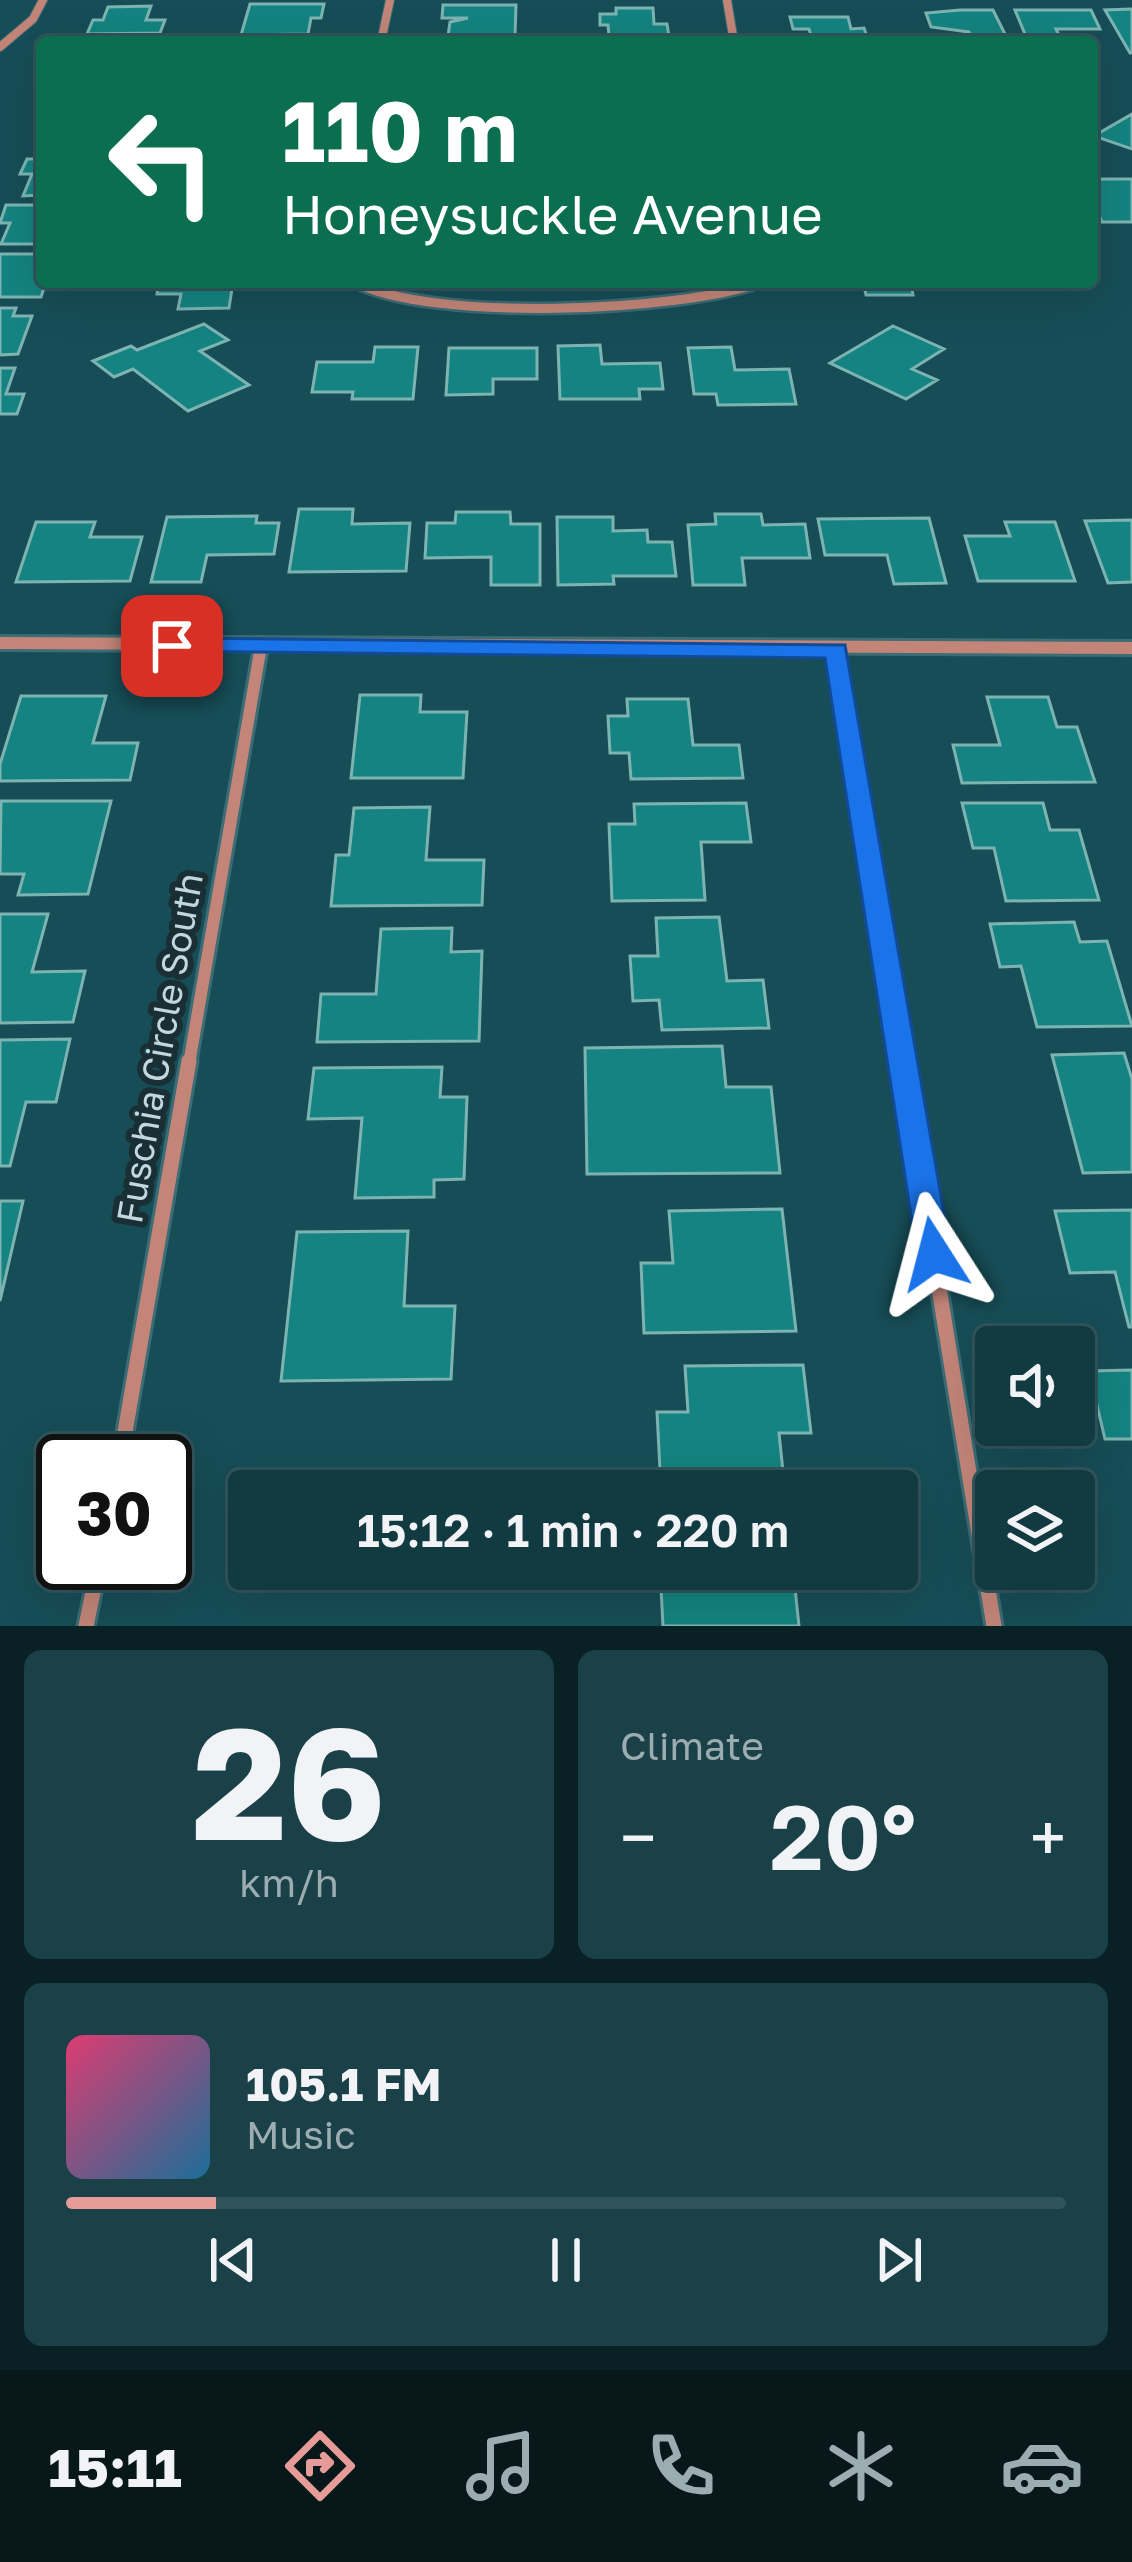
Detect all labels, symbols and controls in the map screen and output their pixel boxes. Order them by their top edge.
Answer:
text: 110 m [282,80,518,180]
icon: left [84,84,240,240]
text: Honeysuckle Avenue [282,181,823,246]
pin [121,595,223,697]
icon: arrive [139,613,205,679]
street label: Fuschia Circle South [107,870,211,1226]
position arrow [871,1191,997,1317]
map controls [975,1326,1095,1590]
button: sound [975,1326,1095,1446]
speed limit sign: 30 [36,1434,192,1590]
button: layers [975,1470,1095,1590]
text: 15:12 · 1 min · 220 m [357,1503,789,1557]
text: 26 [192,1687,386,1874]
text: Climate [620,1722,764,1769]
text: 20° [770,1782,916,1890]
text: − [620,1797,656,1877]
text: + [1030,1797,1066,1877]
text: km/h [239,1859,339,1906]
text: 105.1 FM [246,2057,442,2111]
text: Music [246,2111,356,2158]
icon: previous [200,2227,266,2293]
icon: pause [533,2227,599,2293]
icon: next [866,2227,932,2293]
icon: directions [278,2424,362,2508]
icon: music [459,2424,543,2508]
icon: phone [639,2424,723,2508]
icon: climate [819,2424,903,2508]
icon: car [1000,2424,1084,2508]
text: 15:11 [48,2434,182,2499]

